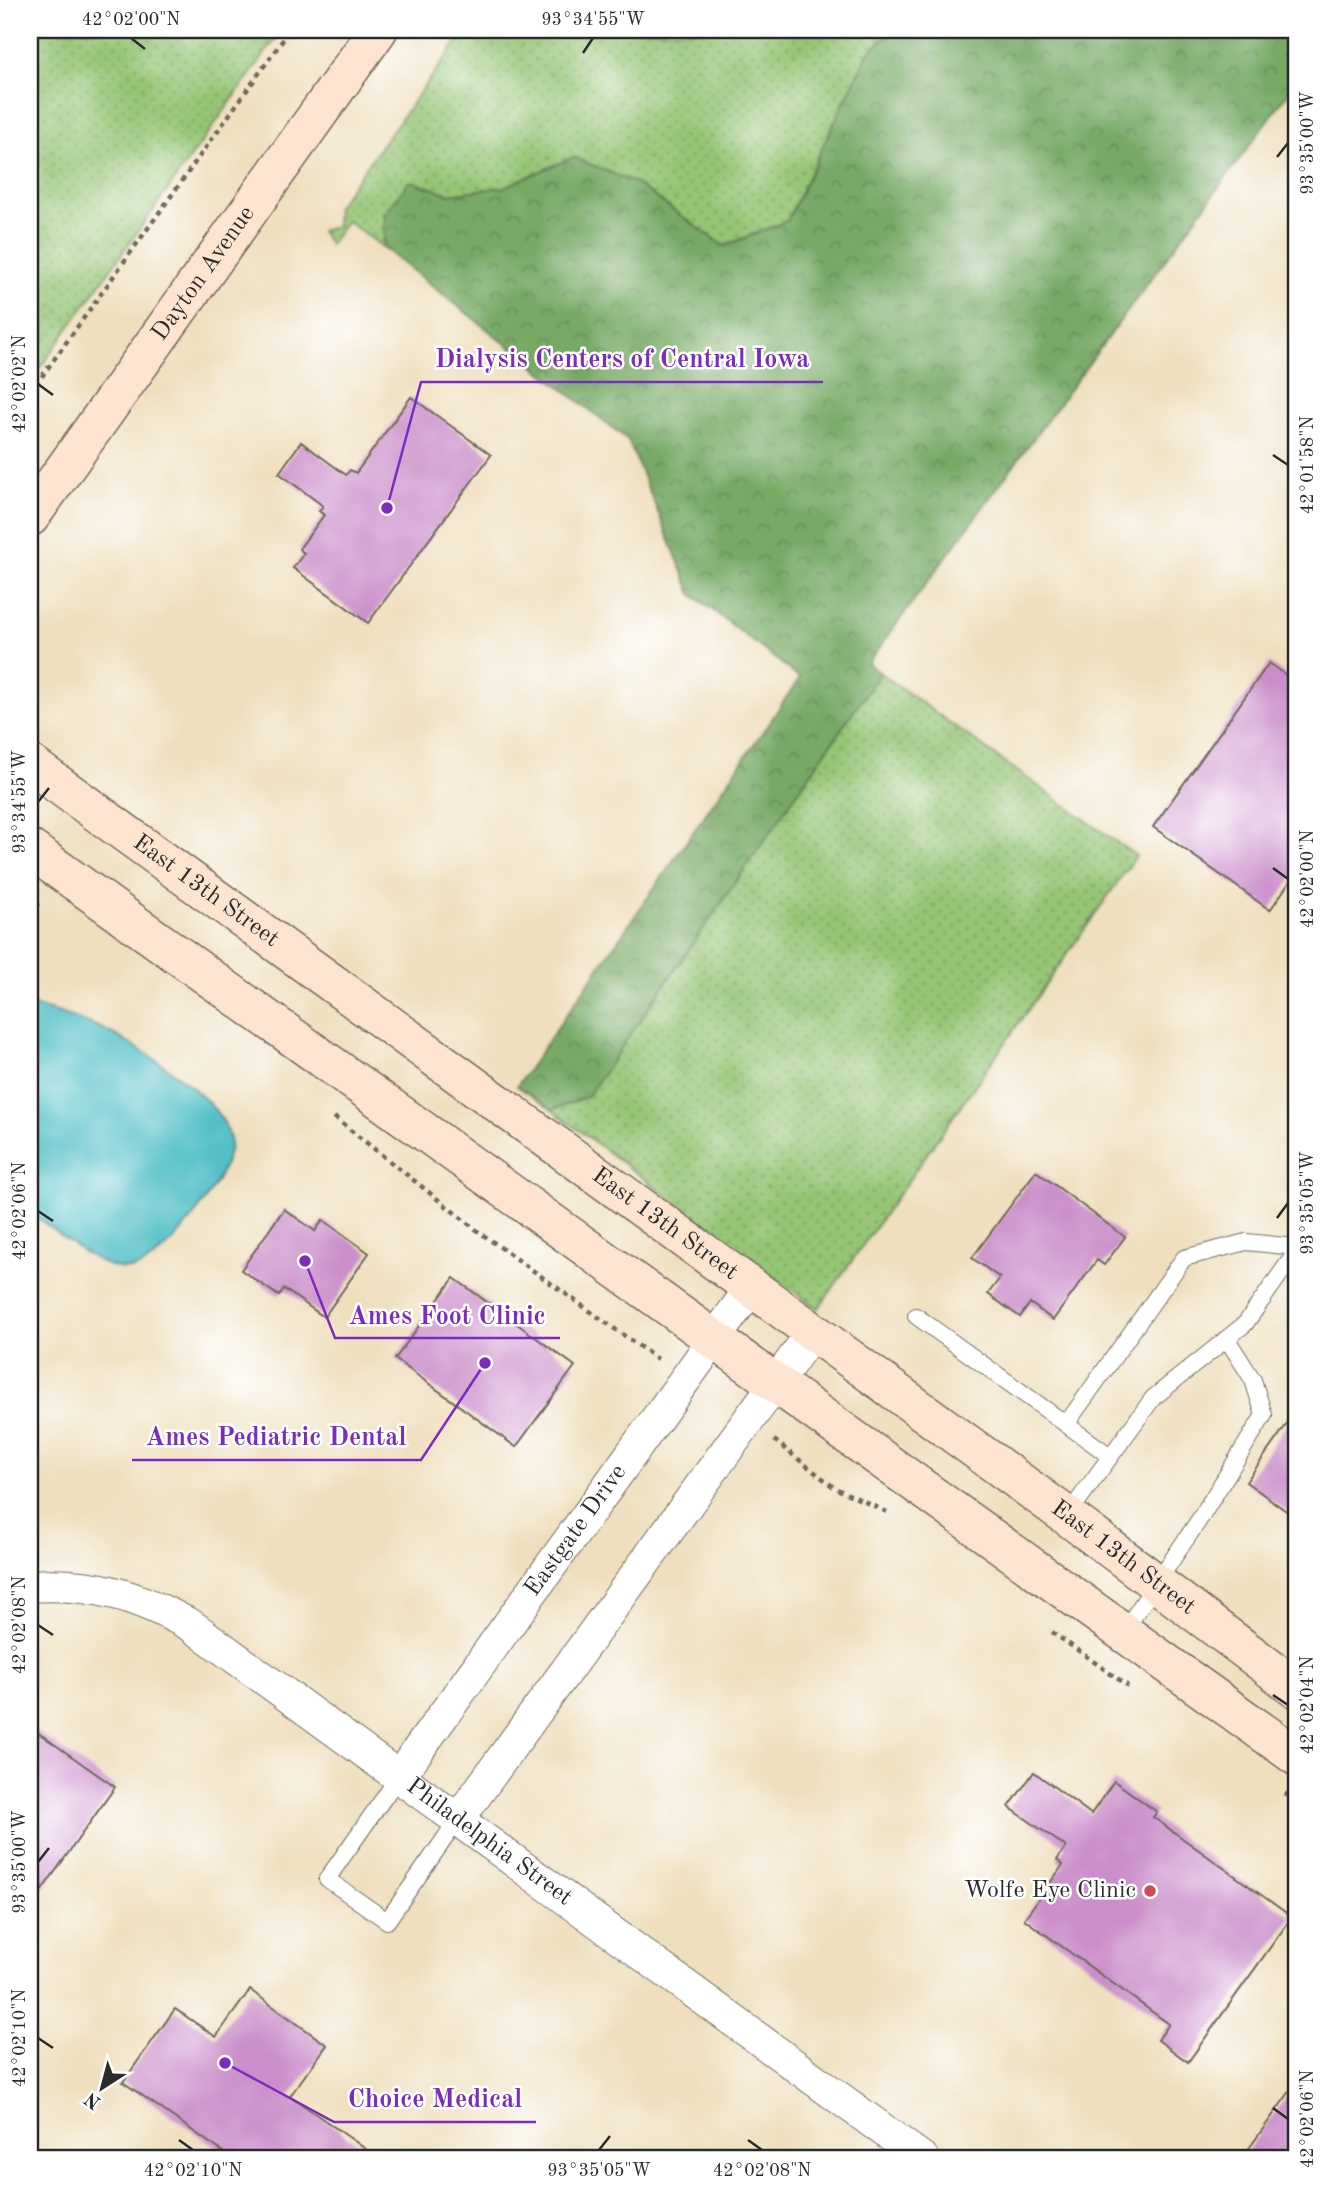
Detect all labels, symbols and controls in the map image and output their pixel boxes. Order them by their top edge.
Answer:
text: 42°02'00"N [82,11,180,29]
text: 93°34'55"W [541,11,645,29]
text: 93°35'00"W [1299,91,1317,195]
street label: Dayton Avenue [148,202,260,345]
text: 42°02'02"N [11,335,29,433]
callout: Dialysis Centers of Central Iowa [421,335,823,382]
text: Dialysis Centers of Central Iowa [435,347,809,373]
text: 42°01'58"N [1299,416,1317,514]
text: 93°34'55"W [11,750,29,854]
text: 42°02'00"N [1299,830,1317,928]
street label: East 13th Street [128,831,283,952]
text: 93°35'05"W [1299,1151,1317,1255]
text: 42°02'06"N [11,1162,29,1260]
street label: East 13th Street [587,1164,742,1285]
callout: Ames Foot Clinic [335,1291,560,1338]
text: Ames Foot Clinic [348,1304,546,1330]
callout: Ames Pediatric Dental [132,1413,421,1460]
text: Ames Pediatric Dental [146,1425,406,1451]
street label: Eastgate Drive [521,1461,631,1601]
street label: East 13th Street [1046,1496,1200,1620]
text: 42°02'08"N [11,1576,29,1674]
text: 42°02'04"N [1299,1656,1317,1754]
street label: Philadelphia Street [402,1774,576,1911]
text: 93°35'00"W [11,1810,29,1914]
place label: Wolfe Eye Clinic [964,1879,1136,1903]
marker: Wolfe Eye Clinic [1142,1883,1158,1899]
text: 42°02'10"N [11,1989,29,2087]
north arrow [66,2052,136,2122]
text: 42°02'06"N [1299,2070,1317,2168]
callout: Choice Medical [334,2075,536,2122]
text: N [82,2087,105,2112]
text: Choice Medical [348,2087,522,2113]
text: 42°02'10"N [144,2162,242,2180]
text: 93°35'05"W [547,2162,651,2180]
text: 42°02'08"N [713,2162,811,2180]

